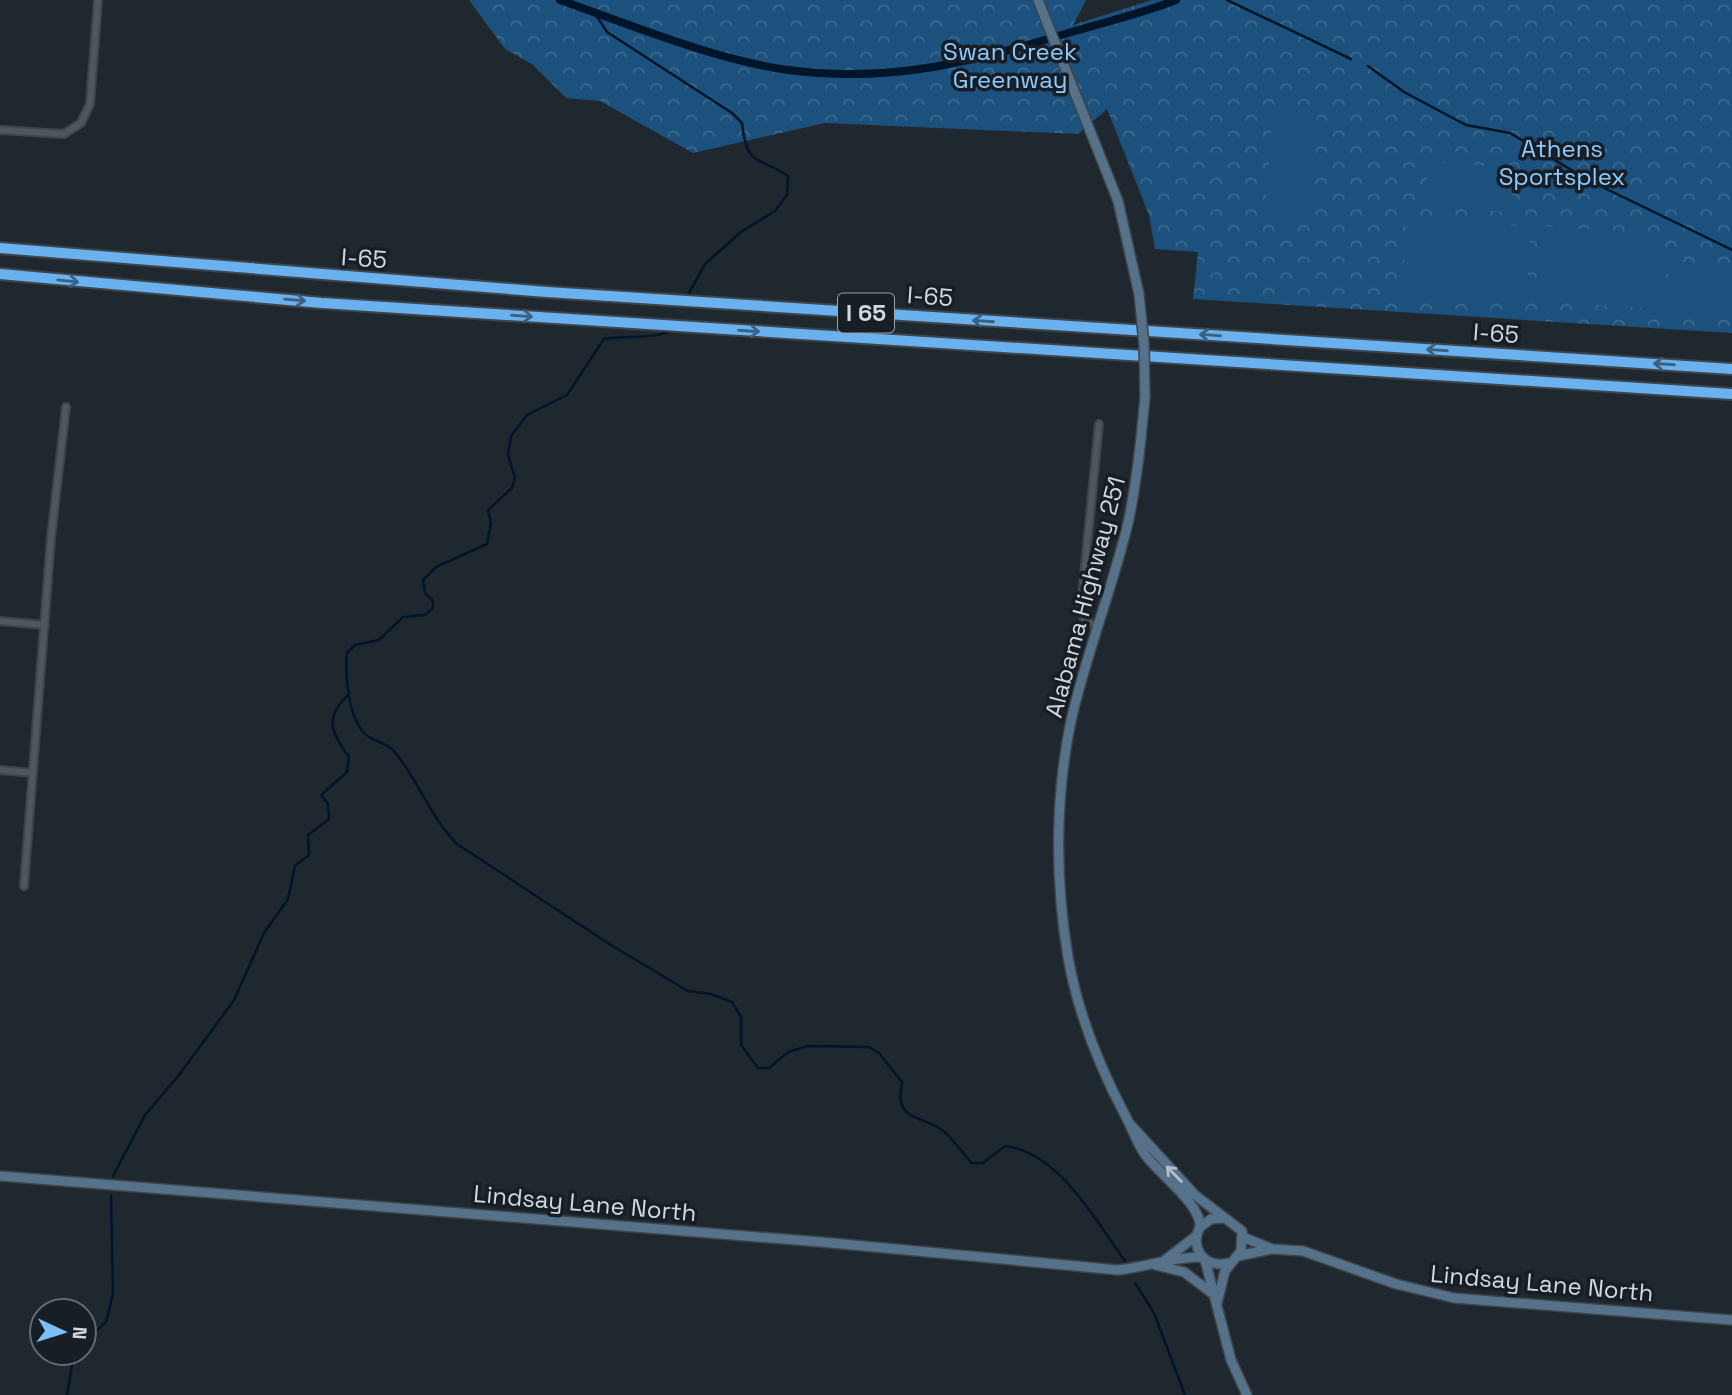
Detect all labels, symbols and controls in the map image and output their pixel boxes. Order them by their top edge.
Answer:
park label: Swan Creek Greenway [943,36,1077,95]
park label: Athens Sportsplex [1499,133,1625,192]
street label: I-65 [340,241,388,275]
one-way arrow [56,275,79,288]
street label: I-65 [906,279,954,313]
one-way arrow [283,294,305,307]
road number: I 65 [838,294,894,332]
one-way arrow [510,309,533,322]
one-way arrow [972,314,995,327]
street label: I-65 [1472,316,1520,350]
one-way arrow [737,325,759,338]
one-way arrow [1199,328,1222,341]
one-way arrow [1426,343,1449,356]
one-way arrow [1653,358,1676,371]
street label: Alabama Highway 251 [1038,473,1132,721]
one-way arrow [1166,1166,1183,1183]
street label: Lindsay Lane North [472,1178,698,1228]
street label: Lindsay Lane North [1429,1258,1655,1308]
north arrow [28,1297,98,1367]
text: N [67,1326,92,1340]

